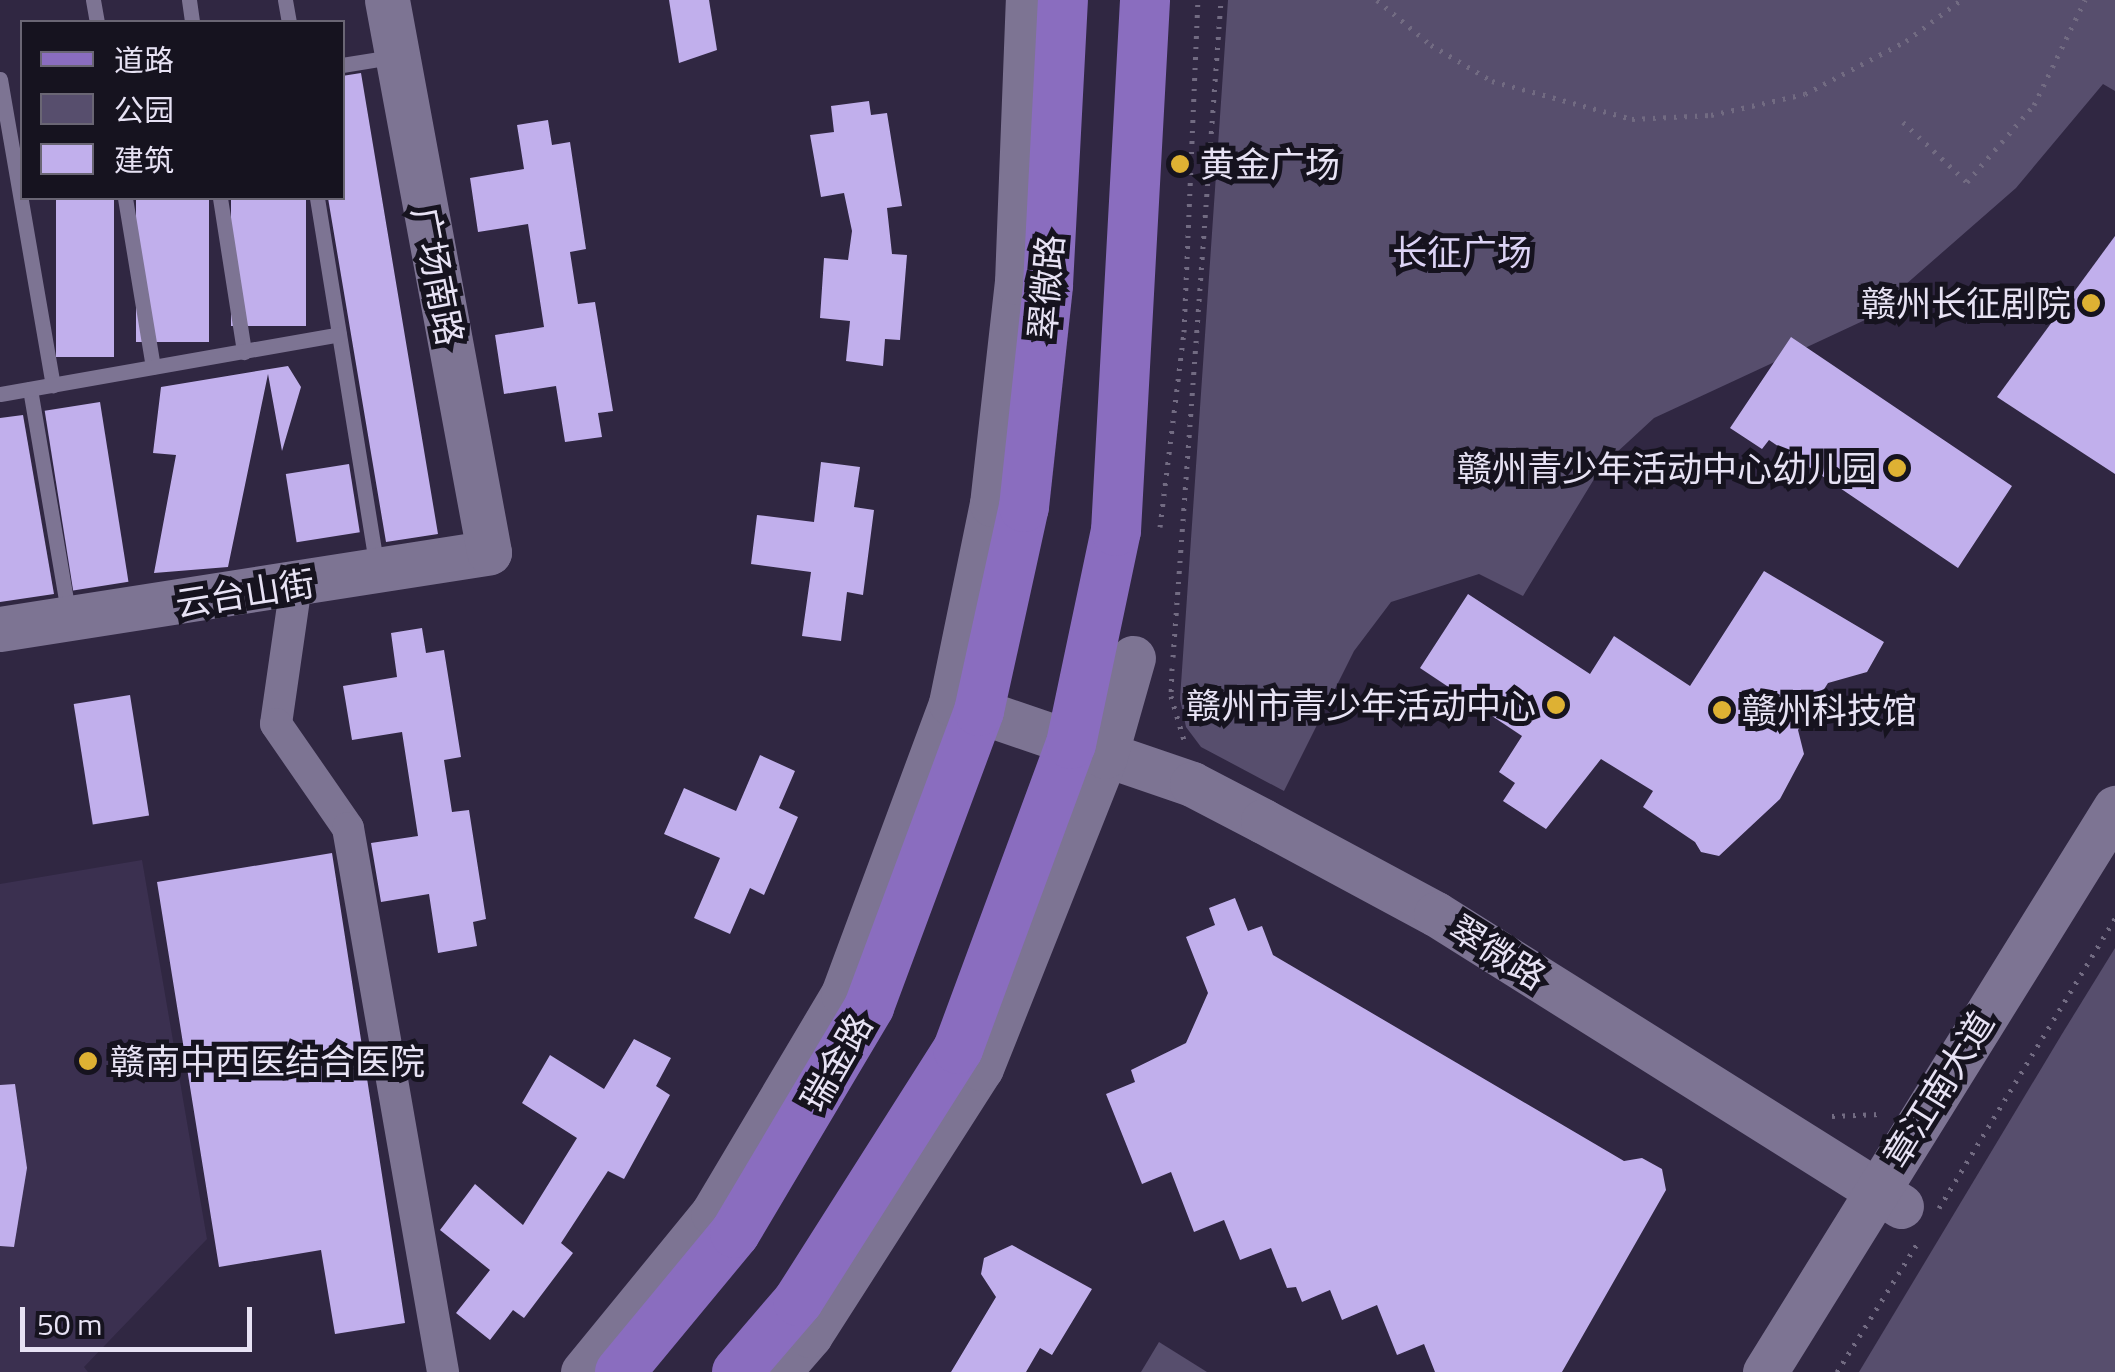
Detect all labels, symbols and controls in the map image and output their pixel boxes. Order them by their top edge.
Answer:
legend [20,20,345,200]
text: 道路 [114,37,174,83]
text: 公园 [114,87,174,133]
text: 建筑 [114,137,174,183]
place label: 黄金广场 [1200,143,1340,185]
marker: 黄金广场 [1169,153,1191,175]
street label: 广场南路 [404,203,472,349]
park label: 长征广场 [1392,231,1532,273]
street label: 翠微路 [1021,233,1071,341]
place label: 赣州长征剧院 [1861,282,2071,324]
marker: 赣州长征剧院 [2080,292,2102,314]
place label: 赣州青少年活动中心幼儿园 [1457,447,1877,489]
marker: 赣州青少年活动中心幼儿园 [1886,457,1908,479]
street label: 云台山街 [173,561,317,625]
place label: 赣州市青少年活动中心 [1186,684,1536,726]
place label: 赣州科技馆 [1742,689,1917,731]
marker: 赣州市青少年活动中心 [1545,694,1567,716]
marker: 赣州科技馆 [1711,699,1733,721]
street label: 翠微路 [1442,906,1554,998]
street label: 章江南大道 [1874,1004,2002,1174]
street label: 瑞金路 [792,1006,880,1118]
place label: 赣南中西医结合医院 [110,1040,425,1082]
marker: 赣南中西医结合医院 [75,1048,101,1074]
scale bar [25,1287,258,1349]
text: 50 m [37,1301,102,1347]

